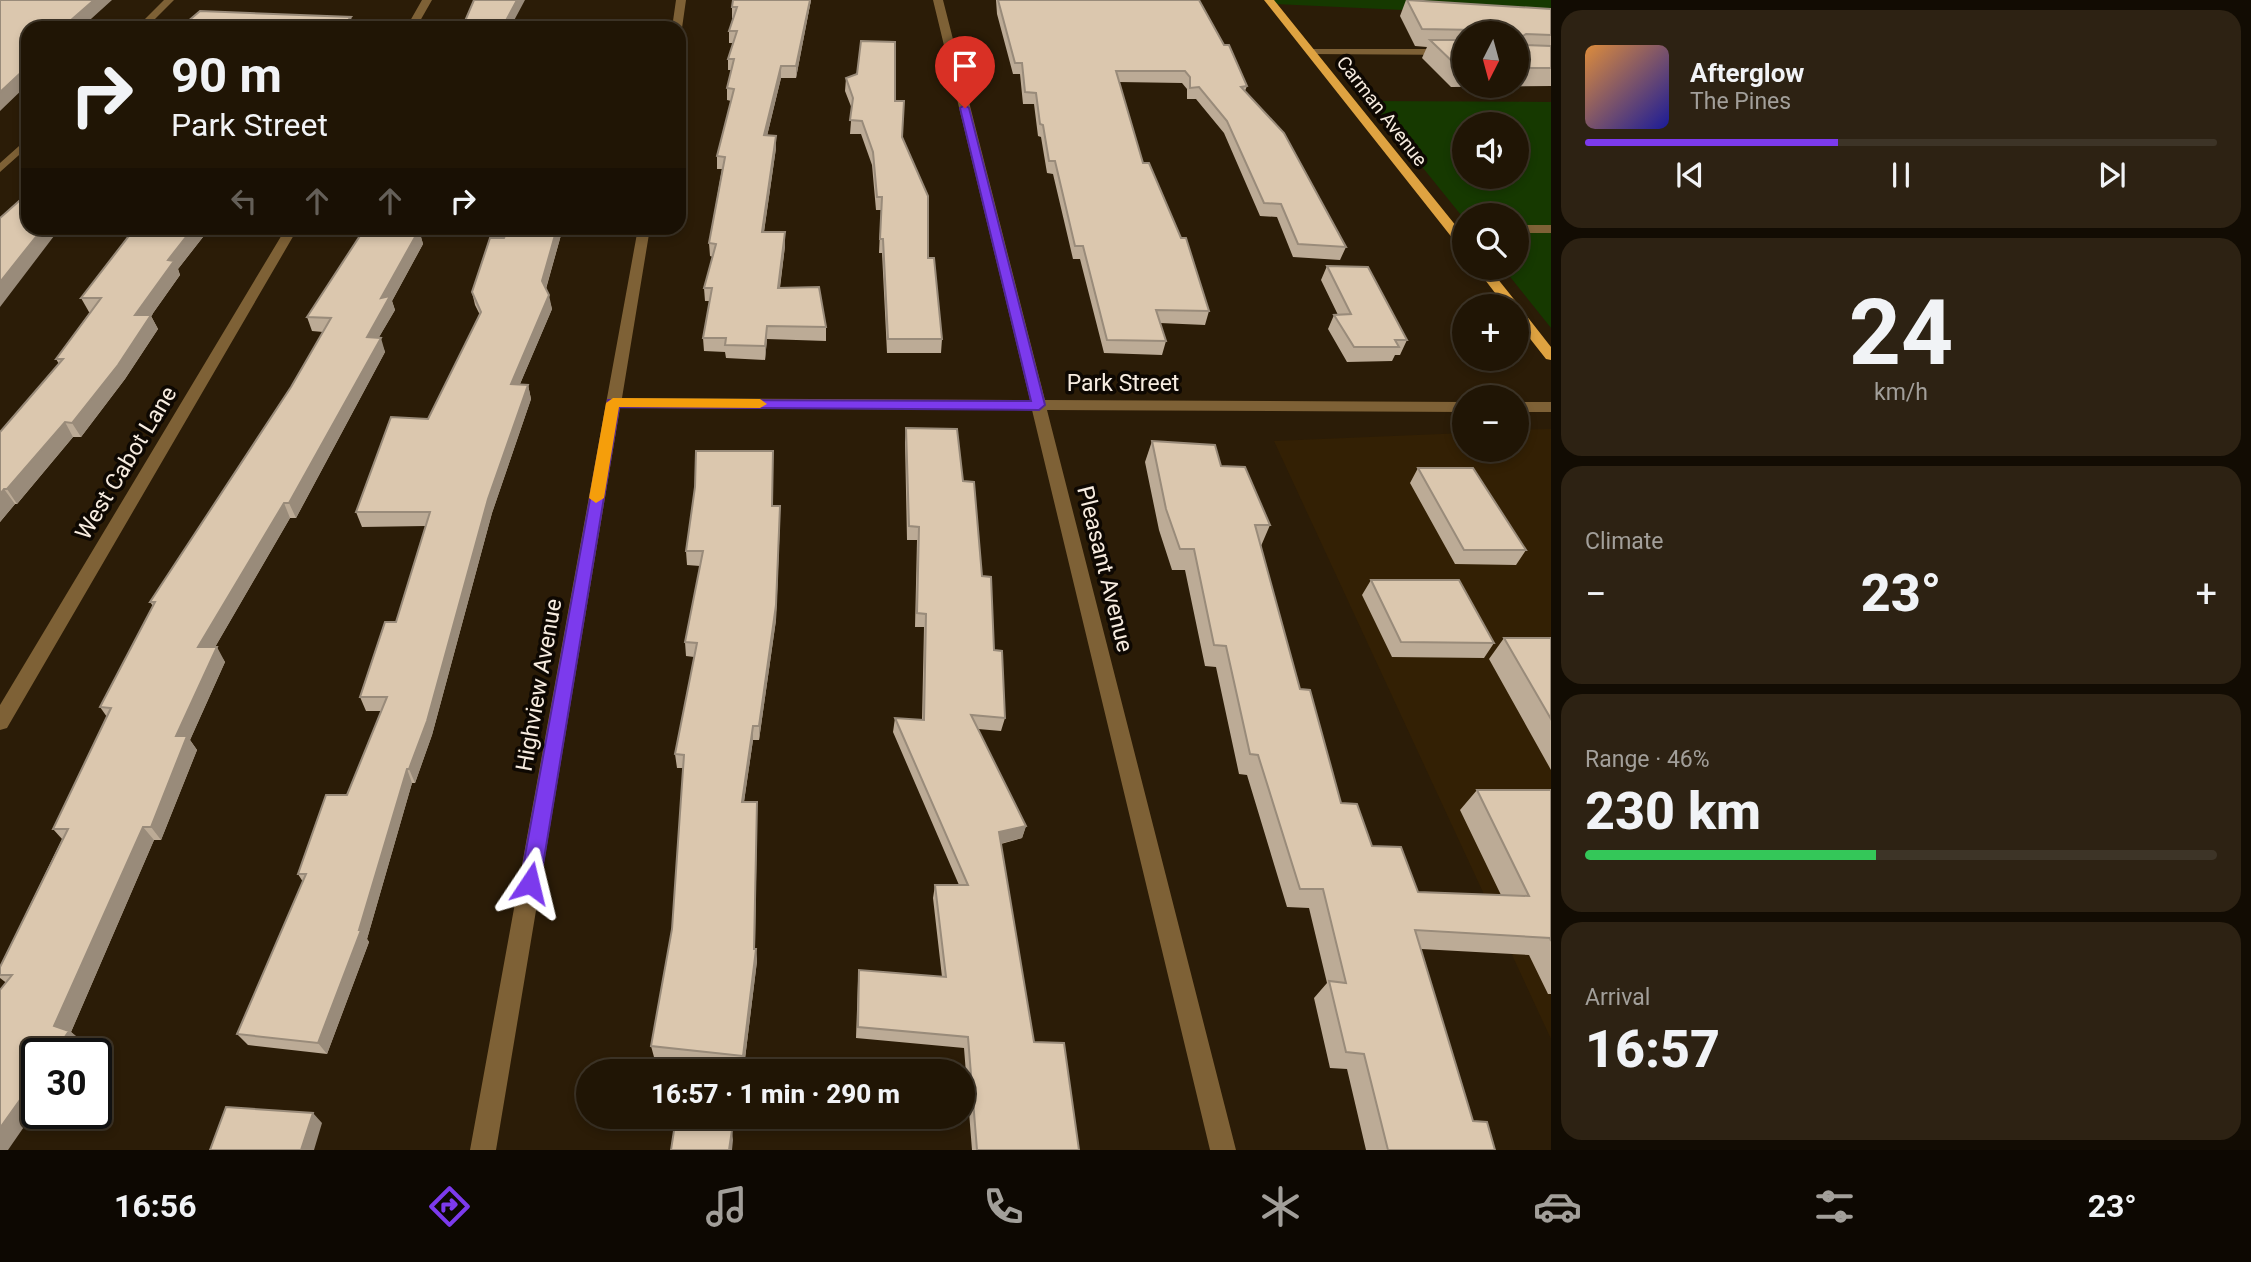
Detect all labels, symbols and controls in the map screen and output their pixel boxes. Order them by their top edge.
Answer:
north arrow [1452,21,1530,98]
map controls [1452,21,1529,462]
pin [935,36,995,108]
text: 90 m [171,47,282,104]
icon: arrive [946,47,984,85]
icon: right [56,49,147,140]
street label: Carman Avenue [1332,51,1432,171]
text: Afterglow [1690,58,1804,88]
text: The Pines [1690,88,1791,115]
text: Park Street [171,106,328,144]
button: sound [1452,112,1529,189]
icon: previous [1671,156,1709,194]
icon: pause [1882,156,1920,194]
icon: next [2093,156,2131,194]
icon: left [225,182,263,220]
icon: ahead [298,182,336,220]
icon: ahead [371,182,409,220]
icon: right [444,182,482,220]
button: search [1452,203,1529,280]
text: 24 [1849,280,1953,386]
button: + [1452,294,1529,371]
street label: Park Street [1067,370,1179,397]
text: km/h [1874,379,1928,406]
street label: West Cabot Lane [70,382,182,544]
button: − [1452,385,1529,462]
street label: Pleasant Avenue [1071,483,1139,655]
text: Climate [1585,528,1664,555]
text: 23° [1861,563,1941,624]
text: − [1585,572,1607,616]
text: + [2195,572,2217,616]
street label: Highview Avenue [511,597,567,773]
text: Range · 46% [1585,746,1710,773]
text: 230 km [1585,781,1761,842]
position arrow [493,846,567,920]
text: Arrival [1585,984,1650,1011]
text: 16:57 [1585,1019,1720,1080]
speed limit sign: 30 [21,1038,112,1129]
text: 16:57 · 1 min · 290 m [651,1079,900,1109]
icon: directions [425,1182,474,1231]
icon: music [702,1182,751,1231]
icon: phone [979,1182,1028,1231]
icon: climate [1256,1182,1305,1231]
icon: car [1533,1182,1582,1231]
icon: filters [1810,1182,1859,1231]
text: 16:56 [114,1187,197,1225]
text: 23° [2088,1187,2137,1225]

